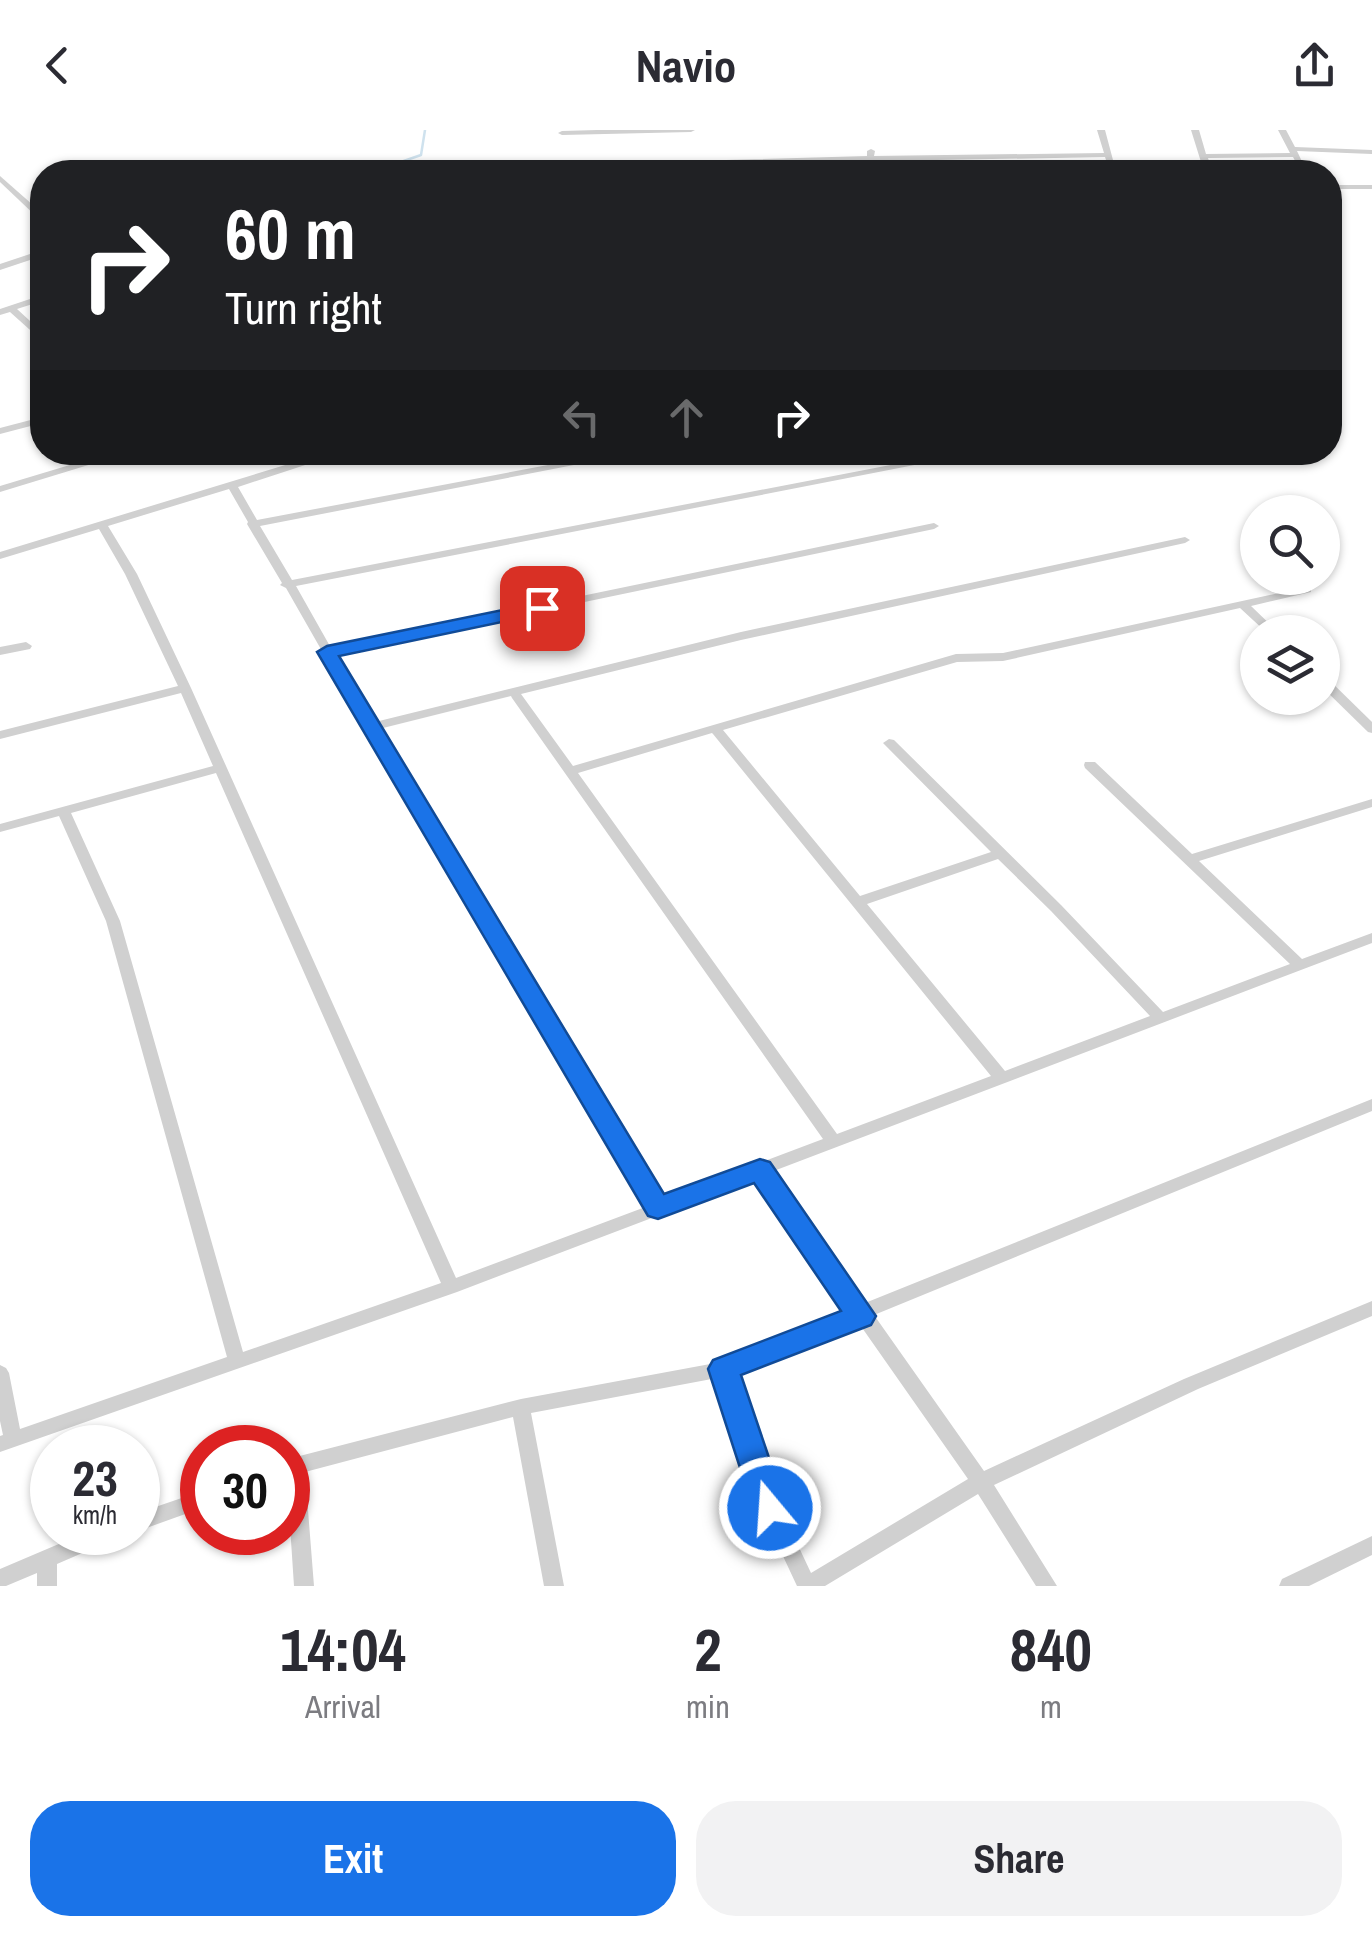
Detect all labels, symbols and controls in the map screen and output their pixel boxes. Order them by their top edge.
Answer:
text: Navio [636,35,736,96]
icon: back [30,38,85,93]
icon: share [1287,38,1342,93]
text: 60 m [225,187,356,281]
icon: right [60,200,190,330]
text: Turn right [225,277,382,338]
icon: left [554,390,609,445]
icon: ahead [659,390,714,445]
icon: right [764,390,819,445]
map controls [1240,495,1340,715]
button: search [1240,495,1340,595]
pin [500,566,585,651]
icon: arrive [515,581,570,636]
button: layers [1240,615,1340,715]
speed limit sign: 30 [180,1425,310,1555]
text: 23 [72,1444,118,1512]
position arrow [718,1456,822,1560]
text: km/h [73,1498,117,1532]
text: 14:04 [280,1609,406,1690]
text: 2 [694,1609,722,1690]
text: 840 [1010,1609,1092,1690]
text: Arrival [305,1685,381,1728]
text: min [686,1685,730,1728]
text: m [1040,1685,1062,1728]
button: Exit [30,1801,676,1916]
button: Share [696,1801,1342,1916]

